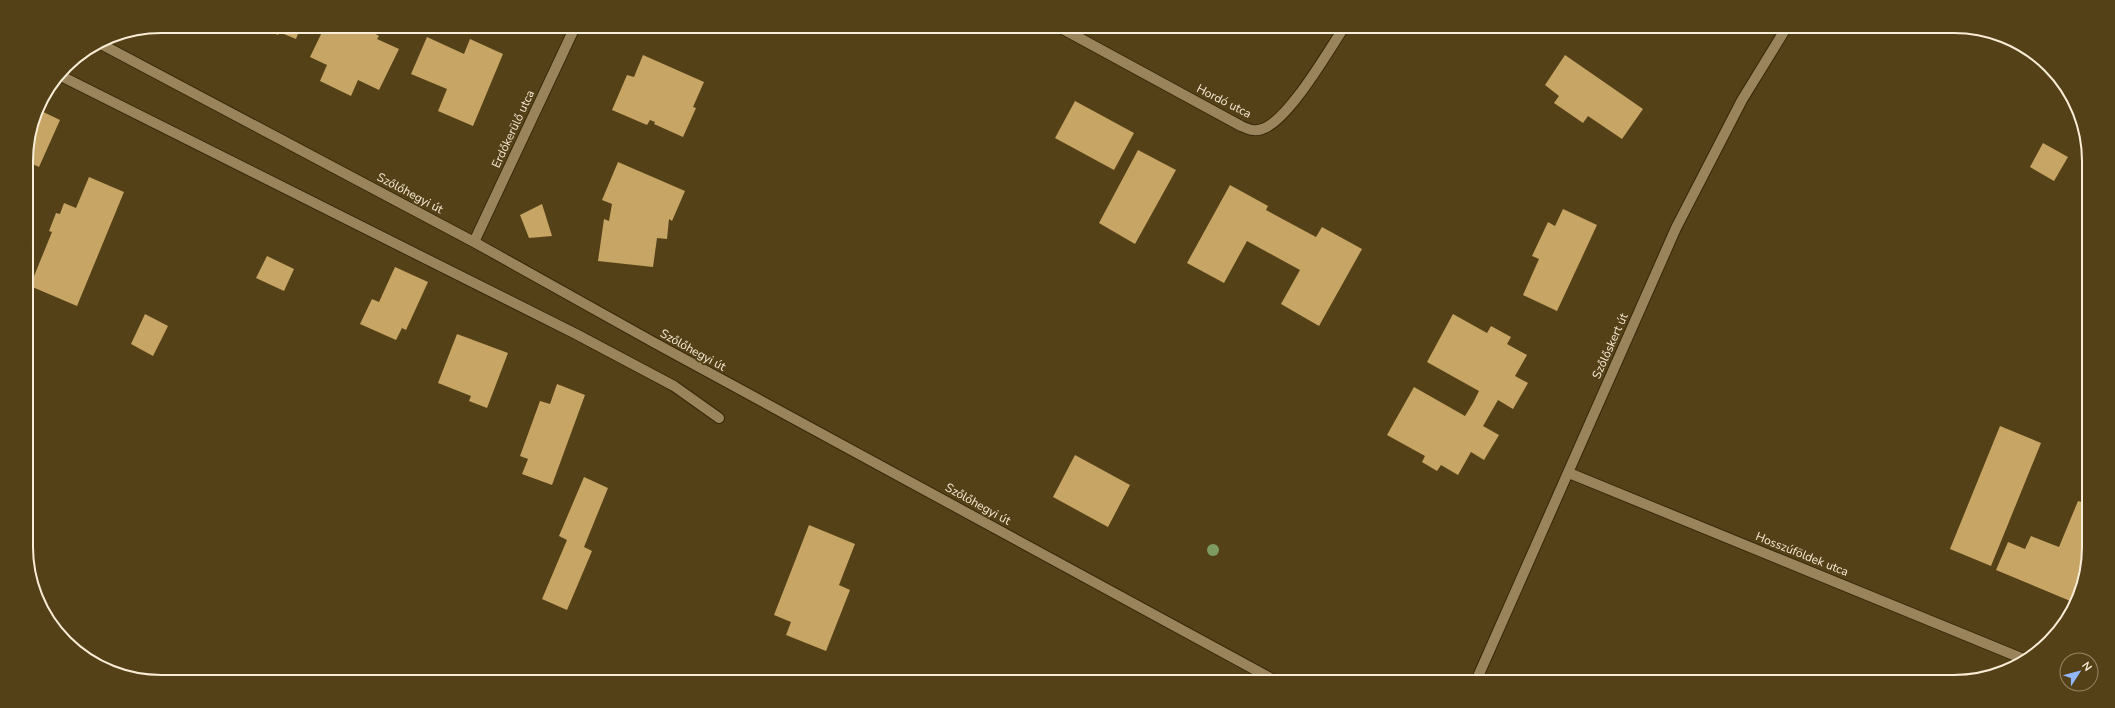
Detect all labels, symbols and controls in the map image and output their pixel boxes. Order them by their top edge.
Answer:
street label: Hordó utca [1194,80,1254,122]
street label: Erdőkerülő utca [488,87,538,171]
street label: Szőlőhegyi út [374,169,447,218]
street label: Szőlőskert út [1588,310,1632,381]
street label: Szőlőhegyi út [657,325,729,375]
street label: Szőlőhegyi út [942,479,1014,529]
street label: Hosszúföldek utca [1753,528,1851,580]
north arrow [2059,652,2099,692]
text: N [2078,659,2095,674]

